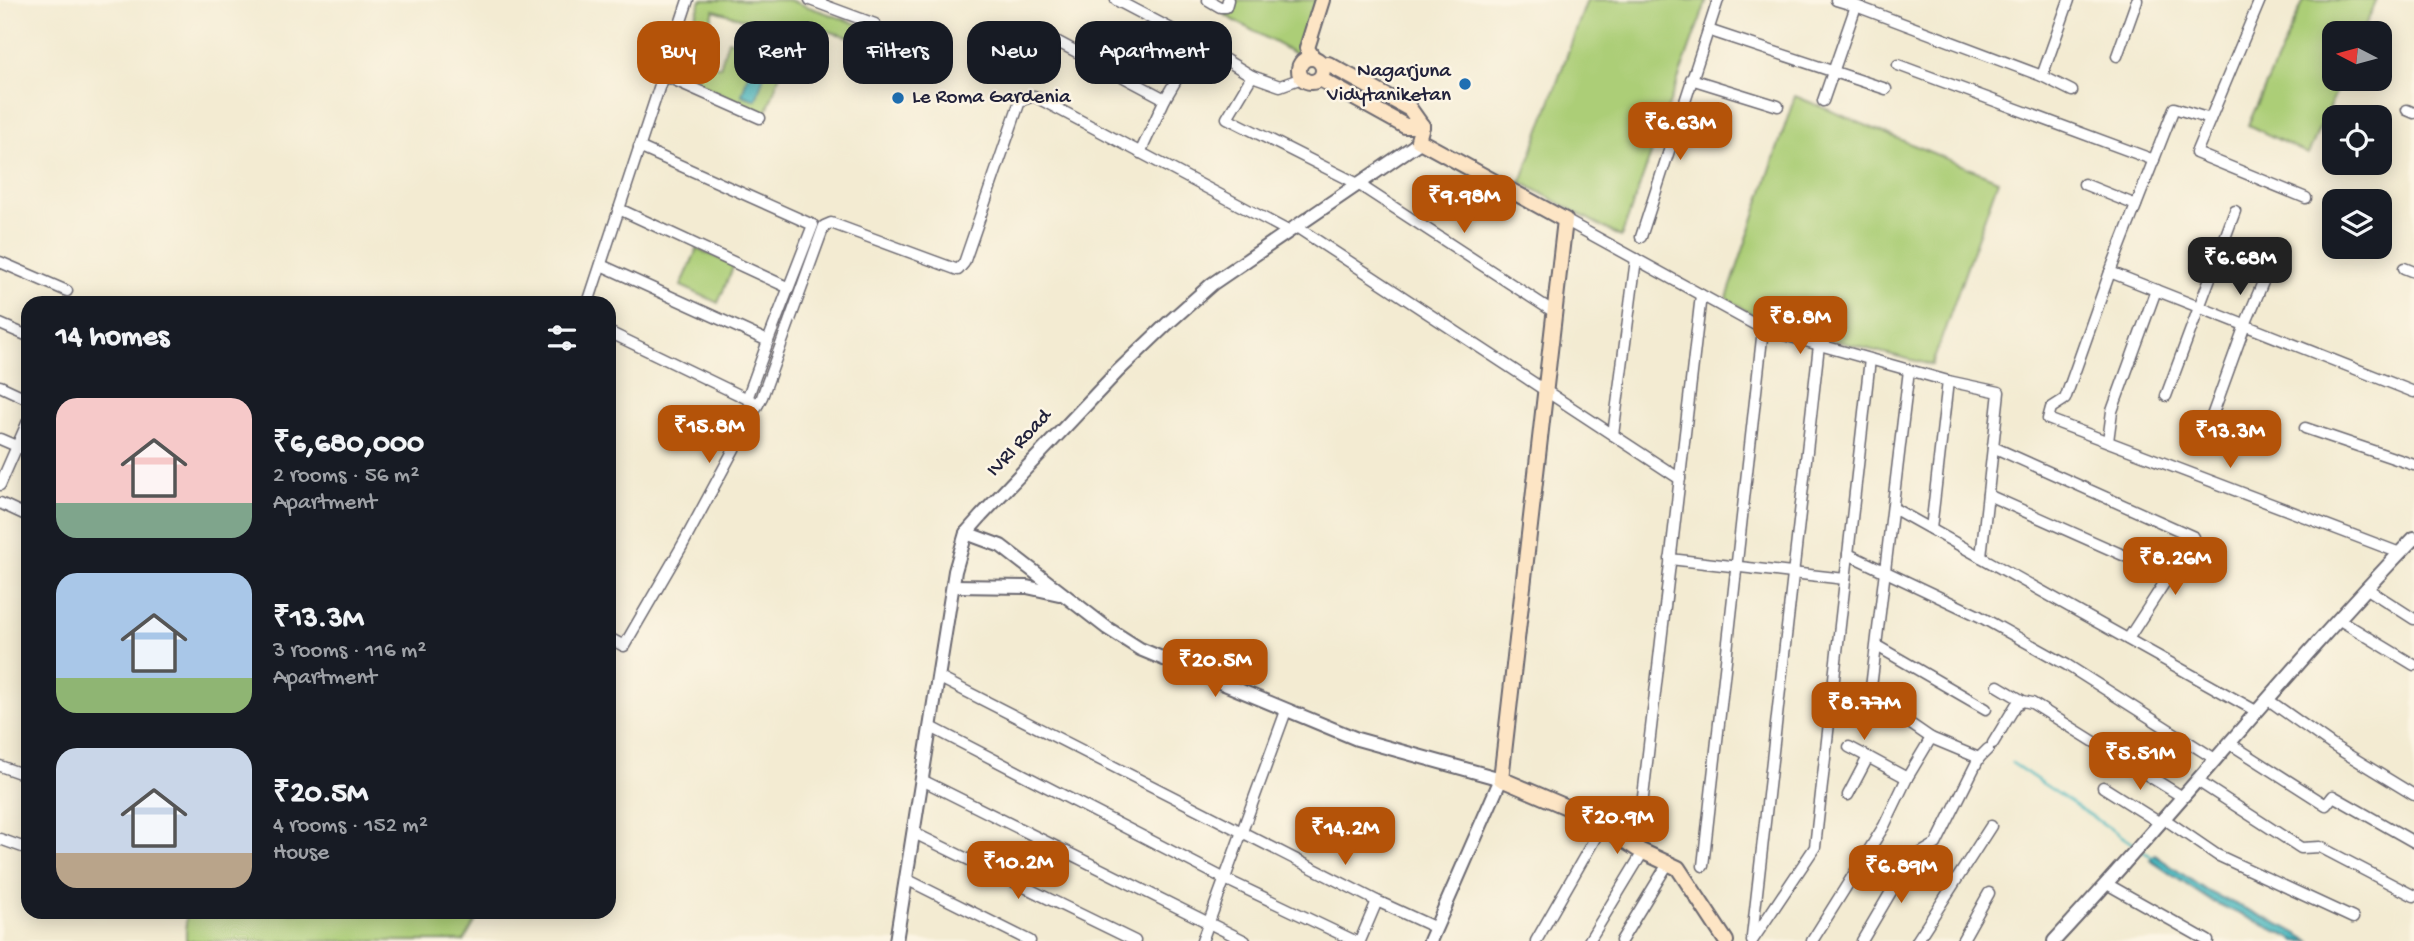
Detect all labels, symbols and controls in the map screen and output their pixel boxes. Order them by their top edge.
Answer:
chip: Buy [637,21,720,84]
chip: Rent [734,21,829,84]
chip: Filters [843,21,953,84]
chip: New [967,21,1061,84]
chip: Apartment [1075,21,1232,84]
north arrow [2322,21,2392,91]
map controls [2322,21,2392,259]
place label: Nagarjuna Vidytaniketan [1326,60,1452,109]
marker: Nagarjuna Vidytaniketan [1457,76,1473,92]
place label: Le Roma Gardenia [912,86,1072,111]
marker: Le Roma Gardenia [890,90,906,106]
pin: ₹6.63M [1623,102,1737,162]
button: locate [2322,105,2392,175]
text: ₹6.63M [1644,111,1716,138]
pin: ₹9.98M [1407,176,1521,235]
text: ₹9.98M [1428,184,1500,211]
button: layers [2322,189,2392,259]
pin: ₹6.68M [2183,238,2297,297]
text: ₹6.68M [2204,246,2276,273]
pin: ₹8.8M [1751,296,1849,356]
text: ₹8.8M [1769,305,1831,332]
icon: filters [543,319,581,357]
text: 14 homes [56,321,169,356]
street label: IVRI Road [982,404,1059,483]
pin: ₹15.8M [652,406,766,465]
pin: ₹13.3M [2173,410,2287,470]
text: ₹15.8M [674,414,744,441]
text: ₹13.3M [2195,419,2265,446]
icon: home [112,426,196,510]
text: ₹6,680,000 [273,428,424,463]
text: 2 rooms · 56 m² [273,463,419,490]
text: Apartment [273,490,377,517]
pin: ₹8.26M [2118,538,2232,597]
text: ₹8.26M [2139,546,2211,573]
icon: home [112,601,196,685]
text: ₹13.3M [273,603,364,638]
text: 3 rooms · 116 m² [273,638,426,665]
pin: ₹20.5M [1158,640,1272,699]
text: ₹20.5M [1179,648,1251,675]
text: Apartment [273,665,377,692]
pin: ₹8.77M [1807,682,1921,742]
text: ₹8.77M [1828,691,1900,718]
pin: ₹5.51M [2083,732,2197,792]
text: ₹5.51M [2105,741,2175,768]
icon: home [112,776,196,860]
text: ₹20.5M [273,778,368,813]
pin: ₹20.9M [1560,796,1674,856]
text: ₹20.9M [1581,805,1653,832]
pin: ₹14.2M [1288,808,1402,867]
text: 4 rooms · 152 m² [273,813,428,840]
text: ₹14.2M [1311,816,1379,843]
text: House [273,840,329,867]
pin: ₹10.2M [961,842,1075,901]
pin: ₹6.89M [1844,846,1958,905]
text: ₹10.2M [983,850,1053,877]
text: ₹6.89M [1865,854,1937,881]

